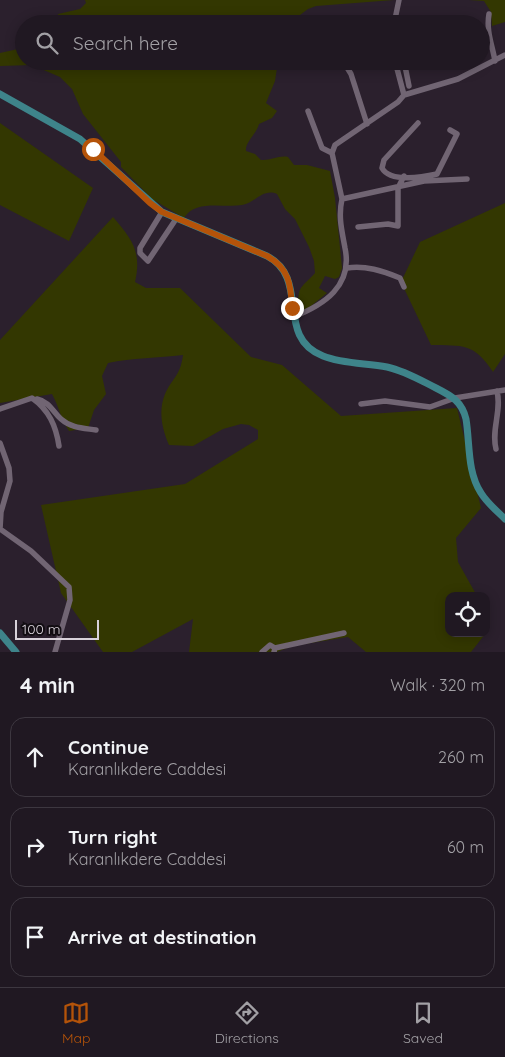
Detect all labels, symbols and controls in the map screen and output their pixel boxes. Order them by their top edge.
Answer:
search box [15,15,490,70]
icon: search [33,29,61,57]
text: Search here [73,31,178,55]
route start [82,138,105,161]
route end [281,297,304,320]
map controls [445,592,490,637]
button: locate [445,592,490,637]
scale bar [15,617,99,640]
text: 100 m [22,620,60,638]
text: 4 min [20,672,75,698]
text: Walk · 320 m [390,675,485,695]
text: Continue [68,735,149,759]
icon: ahead [21,743,49,771]
text: 260 m [438,747,484,767]
text: Karanlıkdere Caddesi [68,759,226,779]
text: Turn right [68,825,157,849]
icon: right [21,833,49,861]
text: 60 m [447,837,484,857]
text: Karanlıkdere Caddesi [68,849,226,869]
icon: arrive [21,923,49,951]
text: Arrive at destination [68,925,257,949]
tab: Map [62,999,91,1047]
tab: Directions [215,999,279,1047]
tab: Saved [403,999,443,1047]

